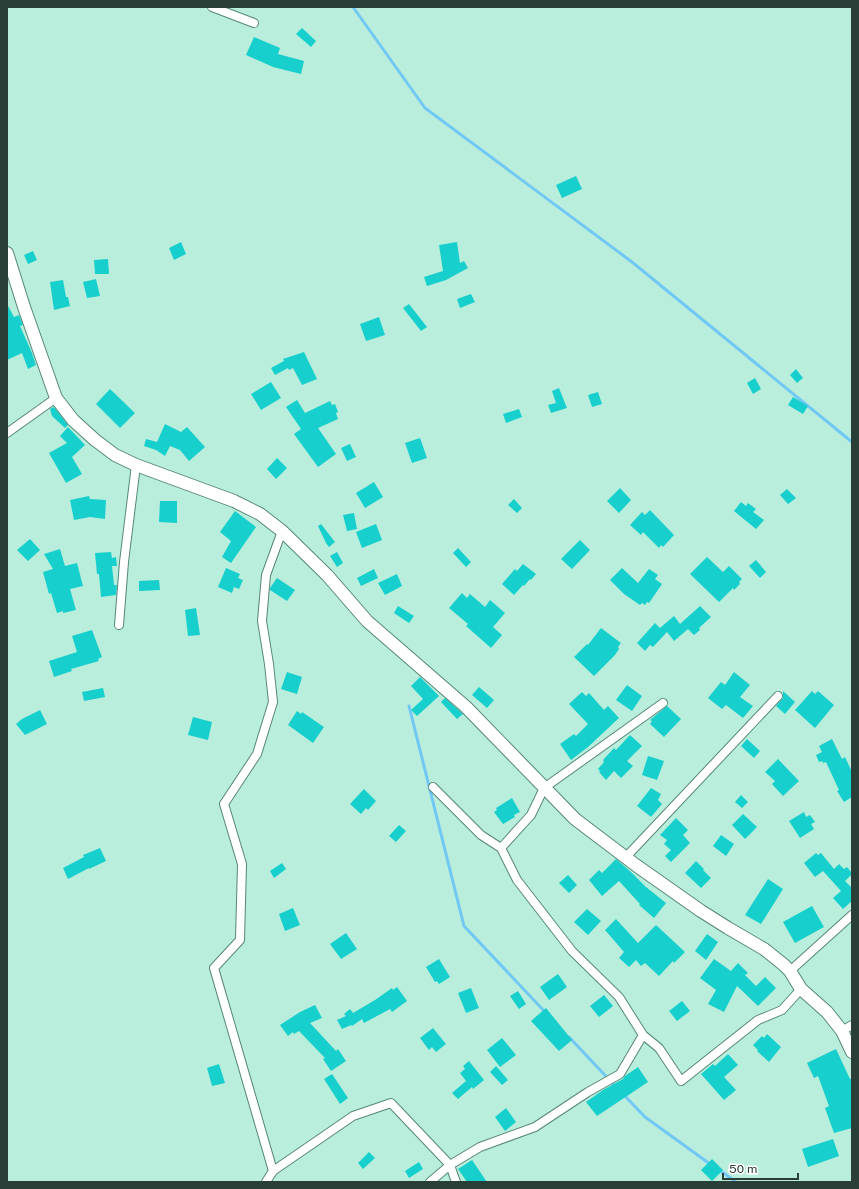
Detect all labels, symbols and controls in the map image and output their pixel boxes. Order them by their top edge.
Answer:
scale bar [723,1155,798,1181]
text: 50 m [729,1162,757,1176]

